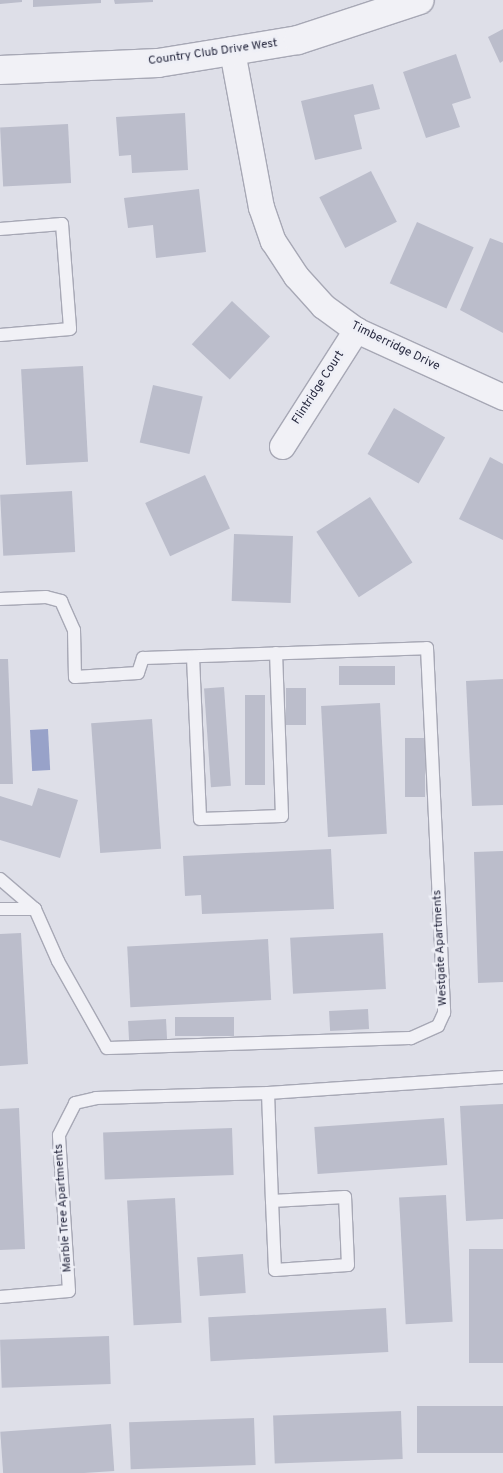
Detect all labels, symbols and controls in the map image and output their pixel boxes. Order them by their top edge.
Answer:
street label: Country Club Drive West [147,37,279,69]
street label: Timberridge Drive [348,319,442,375]
street label: Flintridge Court [290,349,348,427]
street label: Westgate Apartments [431,889,451,1007]
street label: Marble Tree Apartments [52,1143,76,1273]

